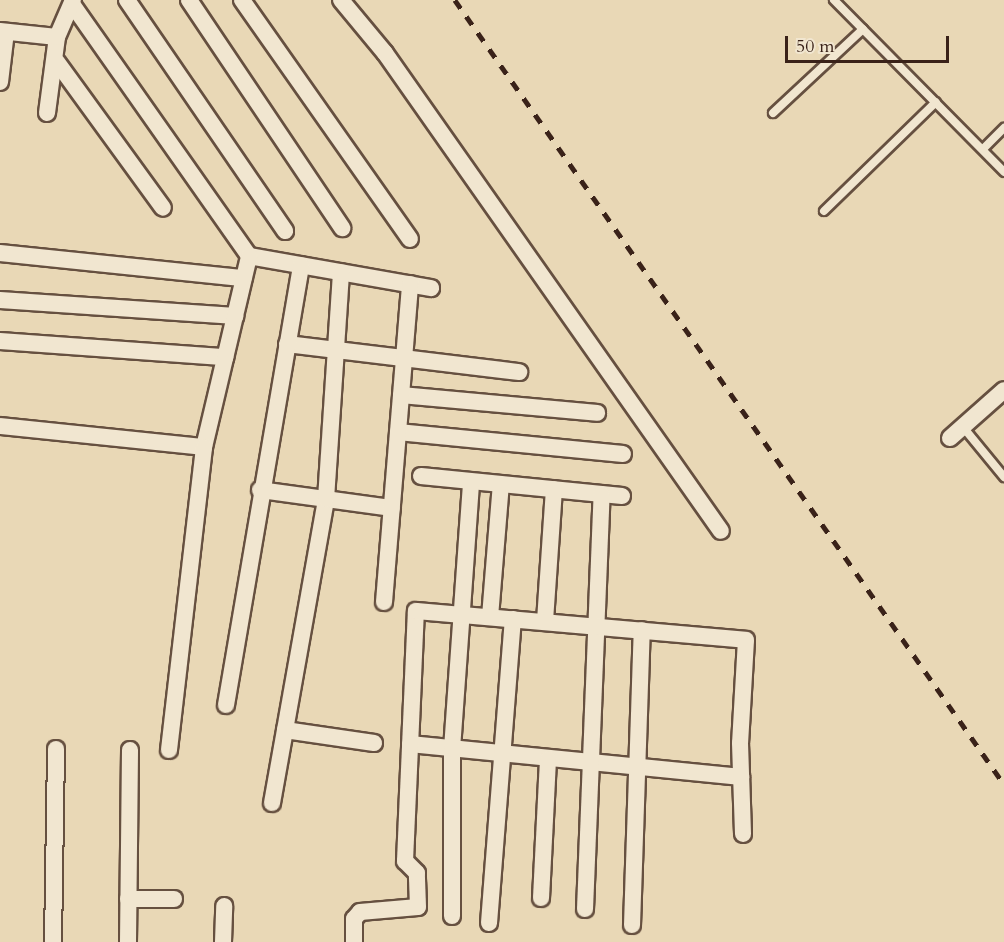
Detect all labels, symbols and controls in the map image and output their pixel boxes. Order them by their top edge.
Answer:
scale bar [788,24,952,62]
text: 50 m [796,34,835,59]

